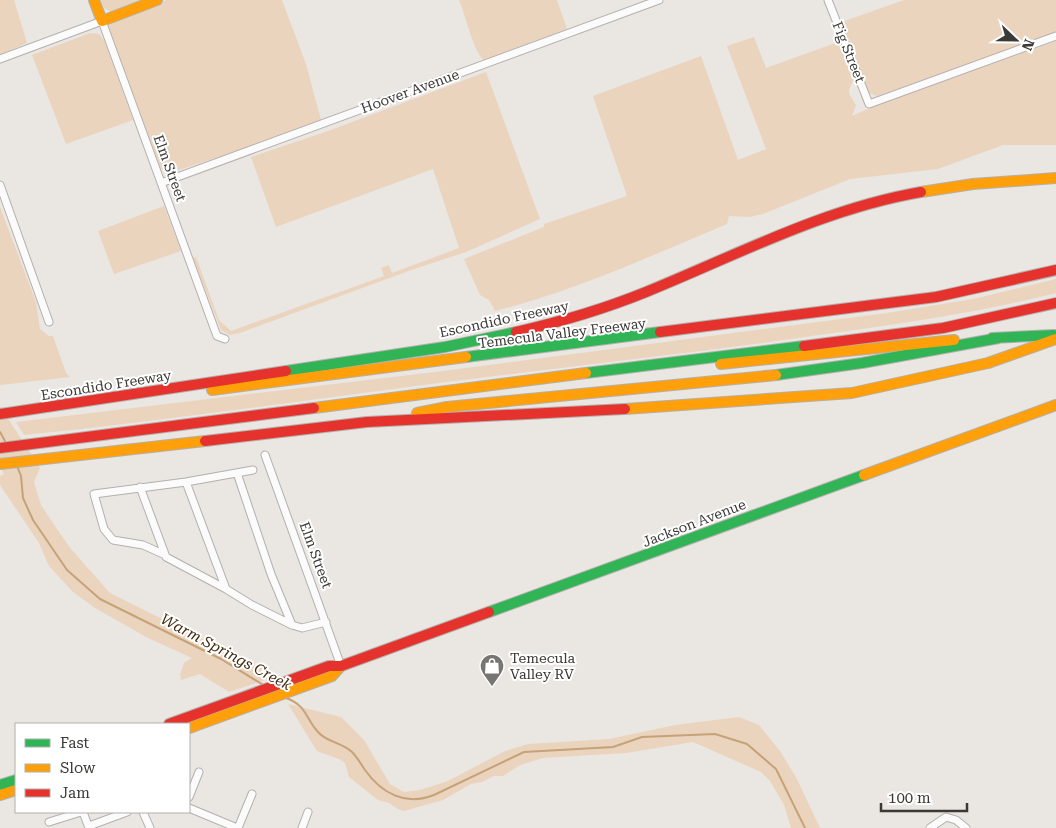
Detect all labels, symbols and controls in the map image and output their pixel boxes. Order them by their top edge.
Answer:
north arrow [991,15,1041,65]
street label: Fig Street [829,19,869,85]
text: N [1019,37,1037,53]
street label: Hoover Avenue [359,66,462,116]
street label: Elm Street [151,132,189,204]
street label: Escondido Freeway [438,297,571,341]
street label: Temecula Valley Freeway [477,315,648,351]
street label: Escondido Freeway [40,367,173,403]
street label: Jackson Avenue [640,496,748,550]
street label: Elm Street [297,519,335,591]
water label: Warm Springs Creek [158,610,295,694]
place label: Temecula Valley RV [510,650,576,682]
shop icon: Temecula Valley RV [479,653,505,687]
legend [15,723,190,813]
text: Fast [60,734,90,752]
text: Slow [60,759,96,777]
scale bar [881,780,967,812]
text: Jam [60,784,90,802]
text: 100 m [888,789,931,807]

